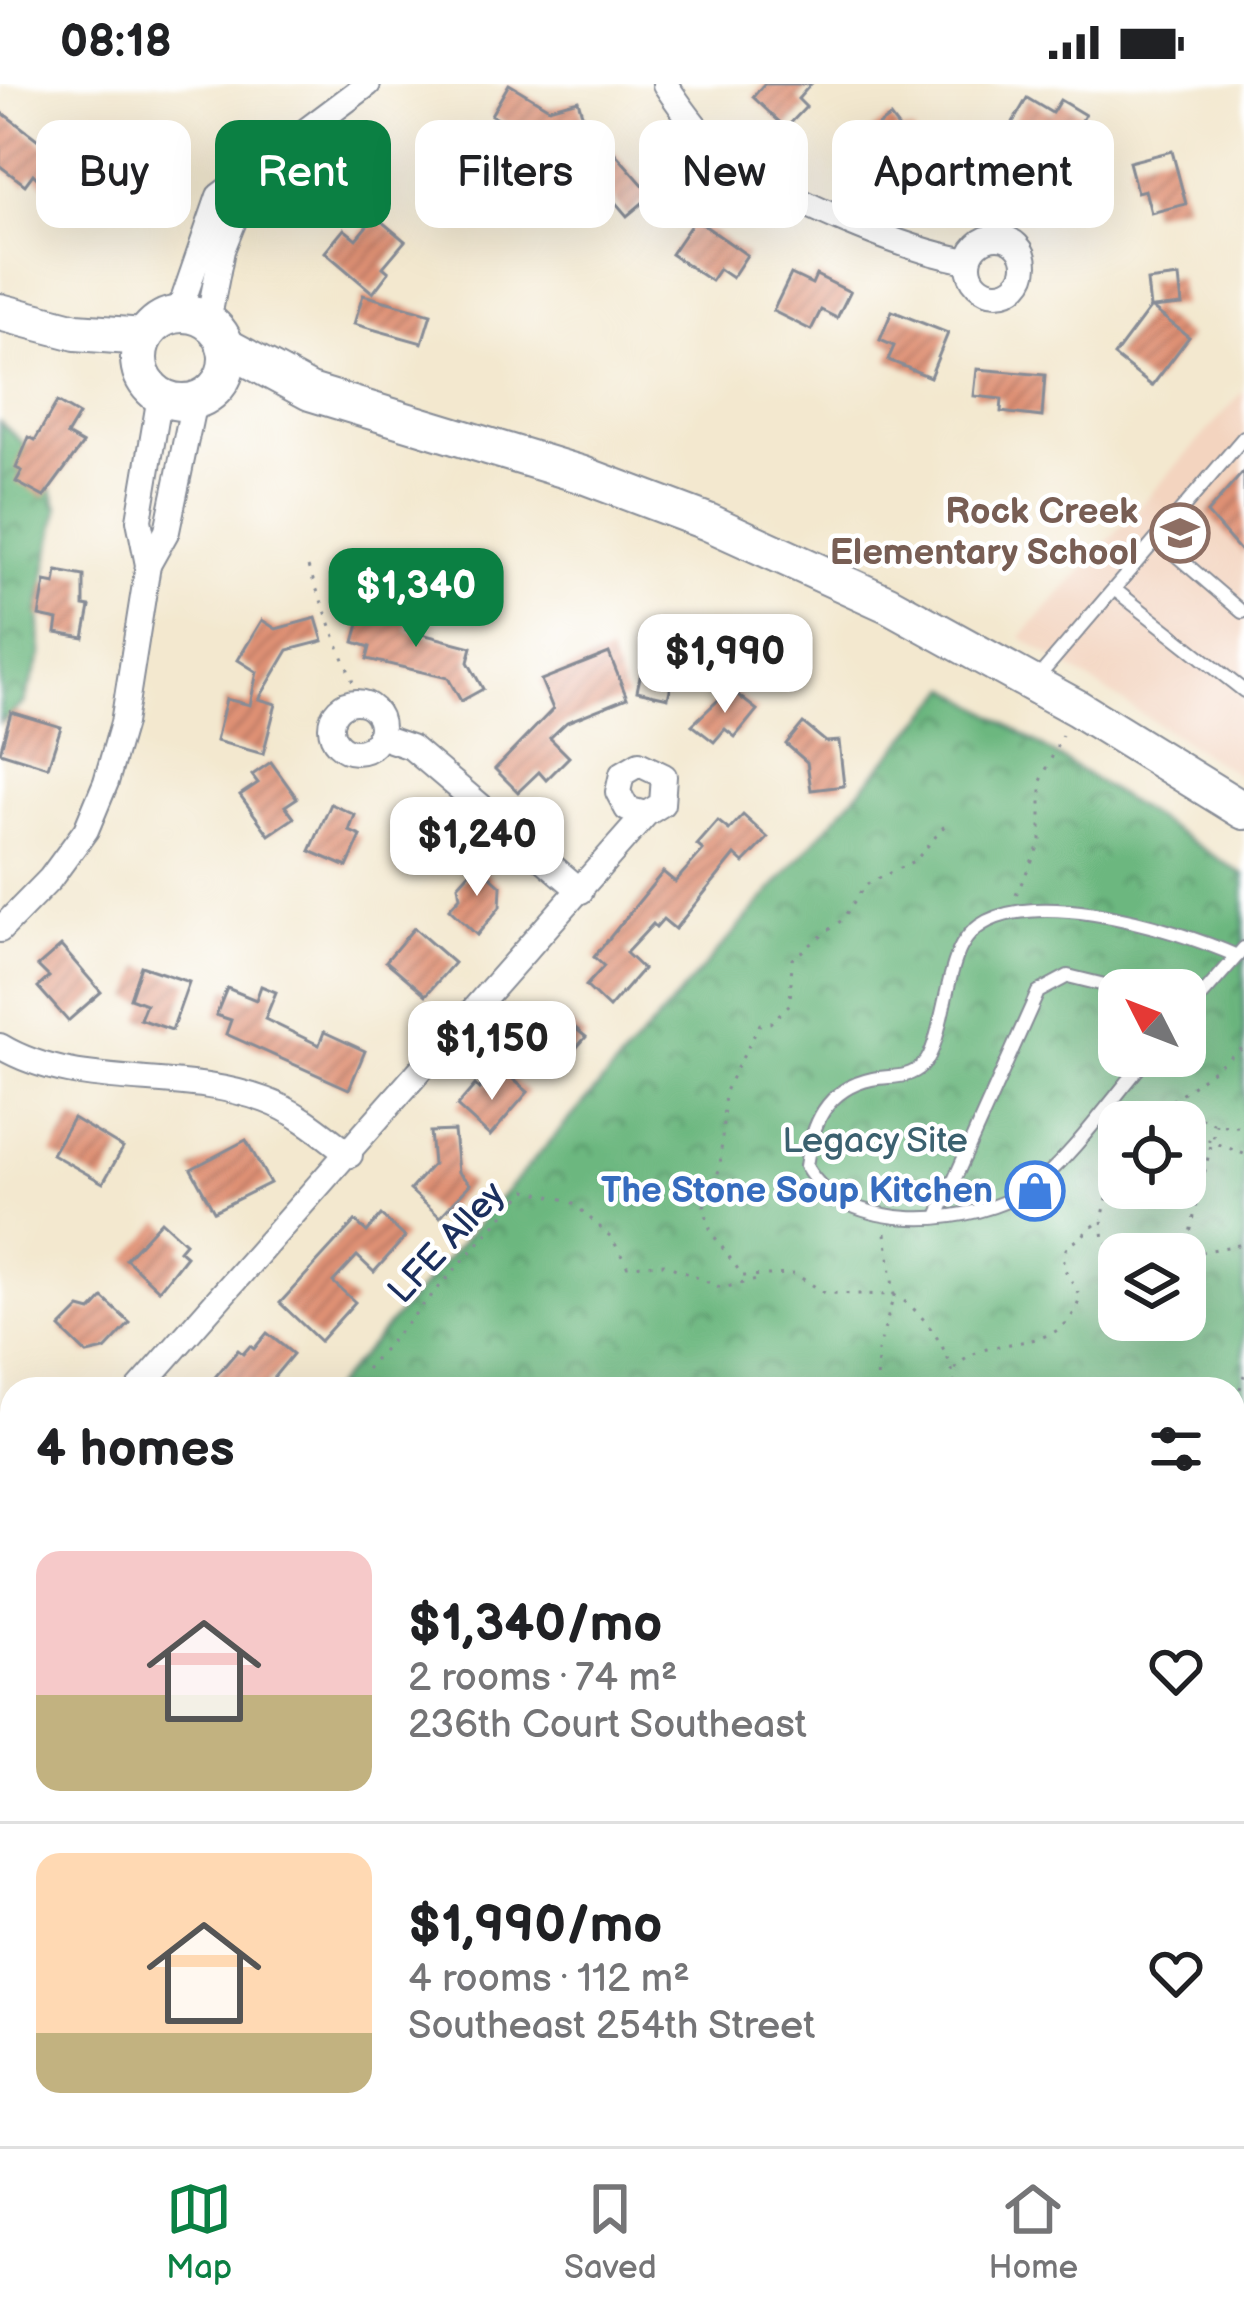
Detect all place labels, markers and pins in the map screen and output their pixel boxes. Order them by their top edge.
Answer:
place label: Rock Creek Elementary School [830,491,1138,575]
school or university icon: Rock Creek Elementary School [1149,502,1211,564]
pin: $1,340 [318,548,514,650]
pin: $1,990 [627,614,823,716]
pin: $1,240 [379,797,575,899]
pin: $1,150 [394,1001,590,1103]
shop icon: The Stone Soup Kitchen [1004,1160,1066,1222]
place label: The Stone Soup Kitchen [601,1170,993,1213]

